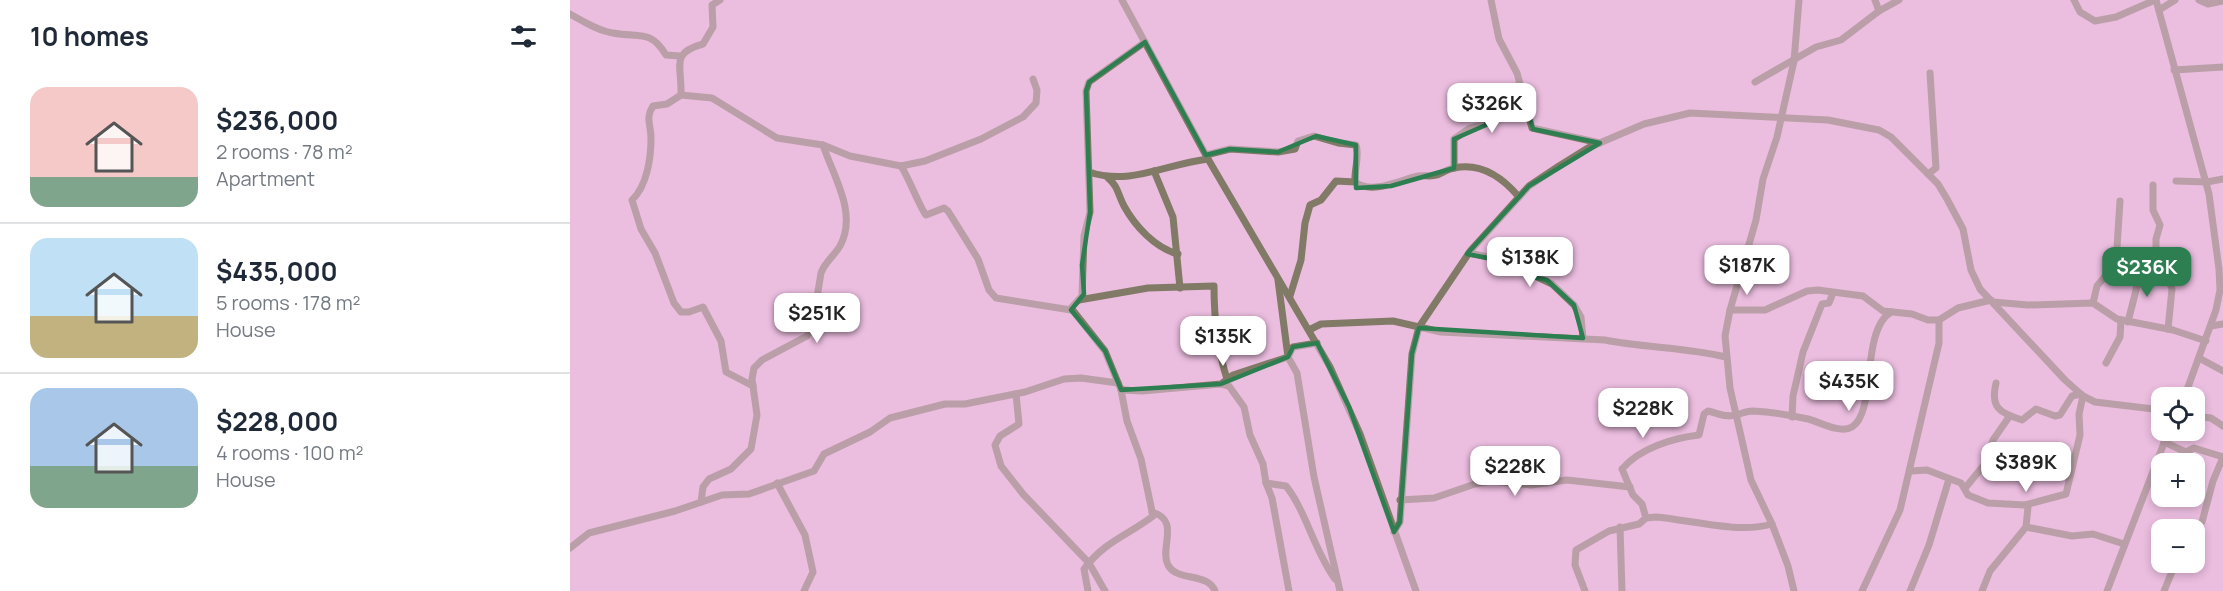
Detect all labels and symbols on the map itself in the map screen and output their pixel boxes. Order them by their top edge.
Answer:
pin: $326K [1450,83,1534,134]
pin: $138K [1488,237,1572,288]
pin: $187K [1705,245,1789,296]
pin: $236K [2105,247,2189,298]
pin: $251K [775,293,859,344]
pin: $135K [1181,316,1265,367]
pin: $435K [1807,361,1891,412]
pin: $228K [1601,388,1685,439]
pin: $389K [1984,442,2068,493]
pin: $228K [1473,446,1557,497]

